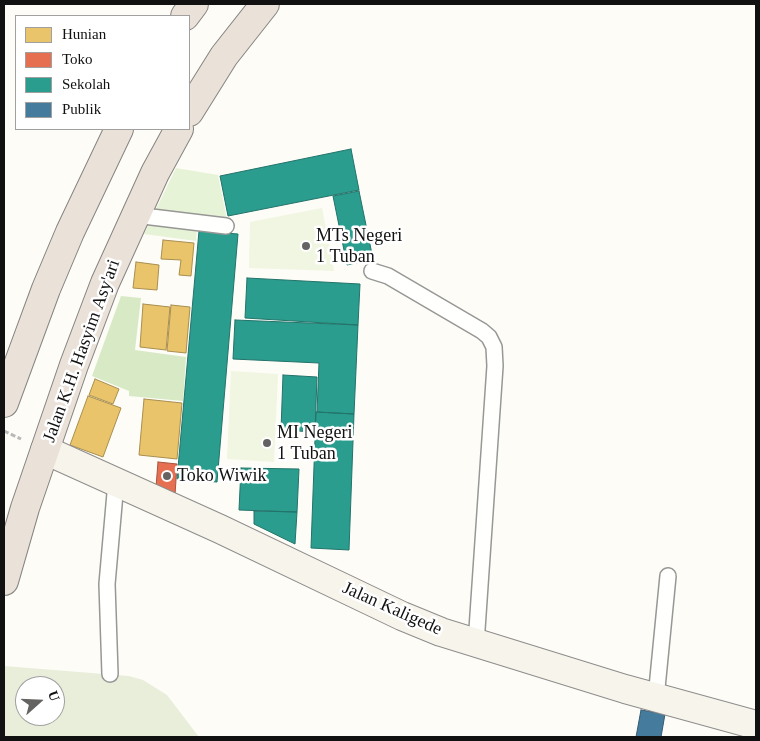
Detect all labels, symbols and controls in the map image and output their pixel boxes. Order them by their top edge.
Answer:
legend [15,15,190,130]
text: Hunian [62,26,106,42]
text: Toko [62,51,93,67]
text: Sekolah [62,76,110,92]
text: Publik [62,101,101,117]
place label: MTs Negeri 1 Tuban [316,225,402,268]
marker: MTs Negeri 1 Tuban [300,240,312,252]
street label: Jalan K.H. Hasyim Asy'ari [39,257,125,445]
place label: MI Negeri 1 Tuban [277,422,352,464]
marker: MI Negeri 1 Tuban [261,437,273,449]
place label: Toko Wiwik [177,465,267,487]
marker: Toko Wiwik [161,470,173,482]
street label: Jalan Kaligede [339,577,445,641]
north arrow [15,676,65,726]
text: U [45,689,62,703]

